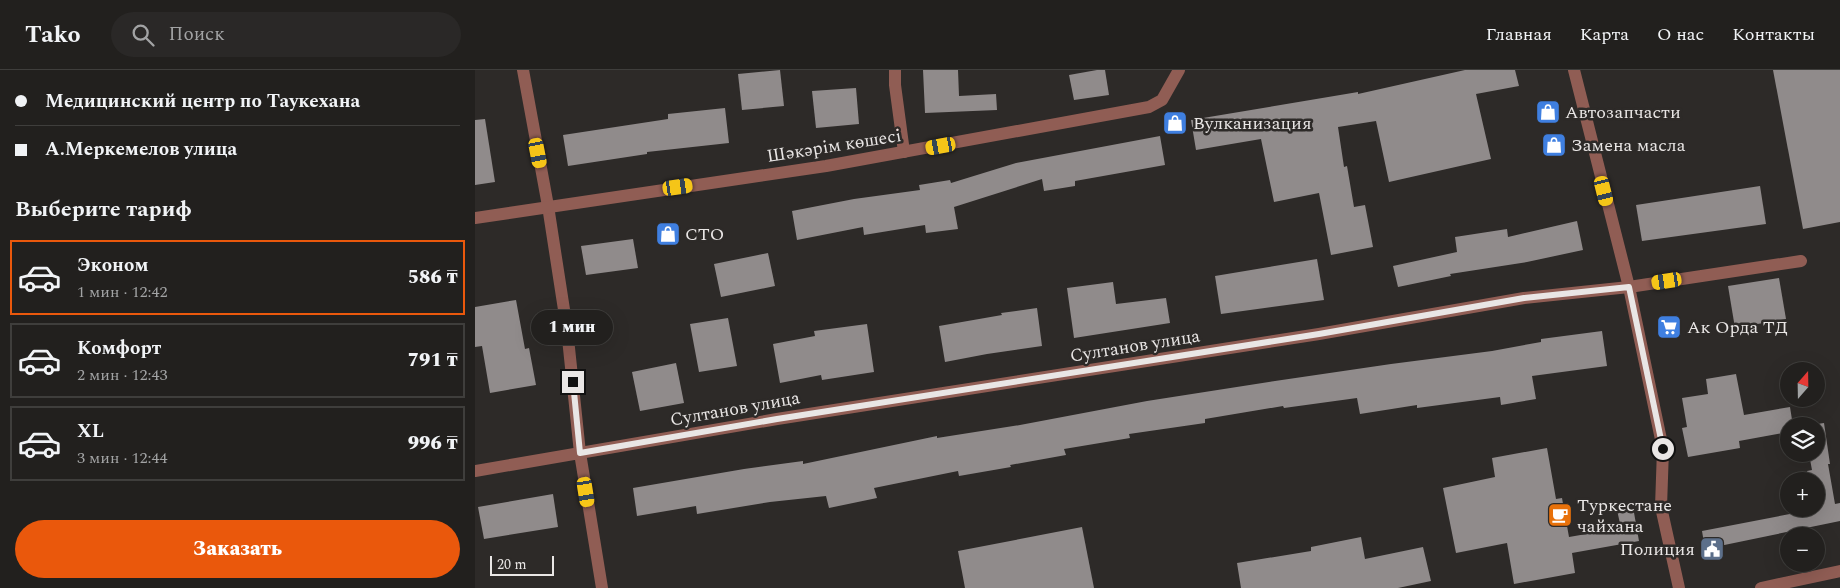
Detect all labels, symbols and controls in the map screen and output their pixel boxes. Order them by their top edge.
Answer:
search box [111,12,461,57]
text: Tako [25,17,81,53]
text: Поиск [169,20,225,49]
icon: search [129,21,157,49]
text: Главная [1486,21,1552,48]
text: Карта [1580,21,1629,48]
text: О нас [1657,21,1704,48]
text: Контакты [1732,21,1815,48]
text: Медицинский центр по Таукехана [45,87,360,116]
shop icon: Автозапчасти [1535,99,1561,125]
place label: Автозапчасти [1565,99,1681,126]
shop icon: Вулканизация [1162,110,1188,136]
place label: Вулканизация [1193,110,1312,137]
street label: Шәкәрім көшесі [765,122,903,170]
shop icon: Замена масла [1541,132,1567,158]
place label: Замена масла [1571,132,1686,159]
text: А.Меркемелов улица [45,135,237,164]
car [924,136,957,156]
car [527,137,548,169]
car [1593,175,1614,207]
car [662,177,693,197]
text: Выберите тариф [15,193,192,226]
shop icon: СТО [655,221,681,247]
place label: СТО [685,221,724,248]
text: Эконом [77,251,148,280]
icon: car [17,255,62,300]
text: 586 ₸ [408,263,458,292]
car [1651,271,1682,291]
text: 1 мин · 12:42 [77,280,167,304]
callout: 1 мин [532,310,614,344]
supermarket icon: Ак Орда ТД [1656,314,1682,340]
place label: Ак Орда ТД [1687,314,1788,341]
text: 1 мин [549,315,595,339]
street label: Султанов улица [1068,322,1202,370]
text: Комфорт [77,334,161,363]
icon: car [17,338,62,383]
text: 791 ₸ [408,346,458,375]
north arrow [1780,362,1825,408]
map controls [1780,362,1825,572]
text: 2 мин · 12:43 [77,363,167,387]
route end [562,371,584,393]
street label: Султанов улица [668,384,802,434]
text: XL [77,417,104,446]
button: layers [1780,417,1825,462]
icon: car [17,421,62,466]
text: 996 ₸ [408,429,458,458]
route start [1652,438,1674,460]
text: 3 мин · 12:44 [77,446,167,470]
button: + [1780,472,1825,517]
car [576,476,595,508]
place label: Туркестане чайхана [1577,492,1672,540]
cafe icon: Туркестане чайхана [1547,502,1573,528]
button: Заказать [15,520,460,578]
button: − [1780,527,1825,572]
place label: Полиция [1620,536,1695,563]
public building icon: Полиция [1699,536,1725,562]
scale bar [490,553,554,576]
text: 20 m [497,554,527,575]

